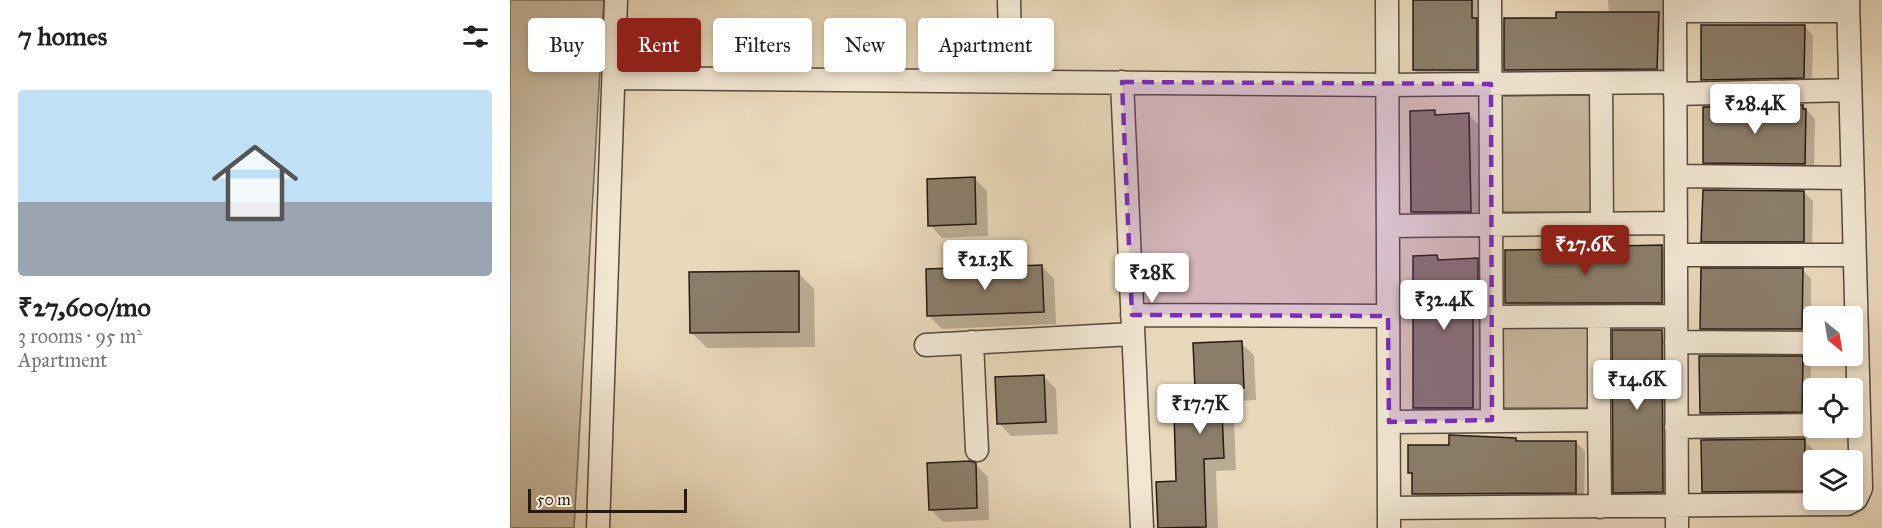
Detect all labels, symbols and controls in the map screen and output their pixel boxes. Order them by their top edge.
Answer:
chip: Buy [528,18,605,72]
chip: Rent [617,18,701,72]
chip: Filters [713,18,812,72]
chip: New [824,18,906,72]
chip: Apartment [918,18,1054,72]
text: 7 homes [18,20,107,52]
icon: filters [459,20,492,53]
pin: ₹28.4K [1706,84,1804,135]
text: ₹28.4K [1724,91,1786,115]
icon: home [201,129,309,237]
pin: ₹27.6K [1536,225,1634,276]
text: ₹27.6K [1555,232,1615,256]
pin: ₹21.3K [936,240,1034,291]
text: ₹21.3K [957,247,1013,271]
pin: ₹28K [1116,253,1188,304]
text: ₹28K [1129,260,1175,284]
pin: ₹32.4K [1395,280,1493,331]
text: ₹32.4K [1414,287,1474,311]
text: ₹27,600/mo [18,291,151,323]
north arrow [1803,306,1863,366]
map controls [1803,306,1863,510]
text: 3 rooms · 95 m² [18,324,142,348]
text: Apartment [18,348,107,372]
pin: ₹14.6K [1588,360,1686,411]
text: ₹14.6K [1607,367,1667,391]
button: locate [1803,378,1863,438]
pin: ₹17.7K [1151,384,1249,435]
text: ₹17.7K [1171,391,1229,415]
button: layers [1803,450,1863,510]
scale bar [528,486,687,514]
text: 50 m [537,490,571,509]

